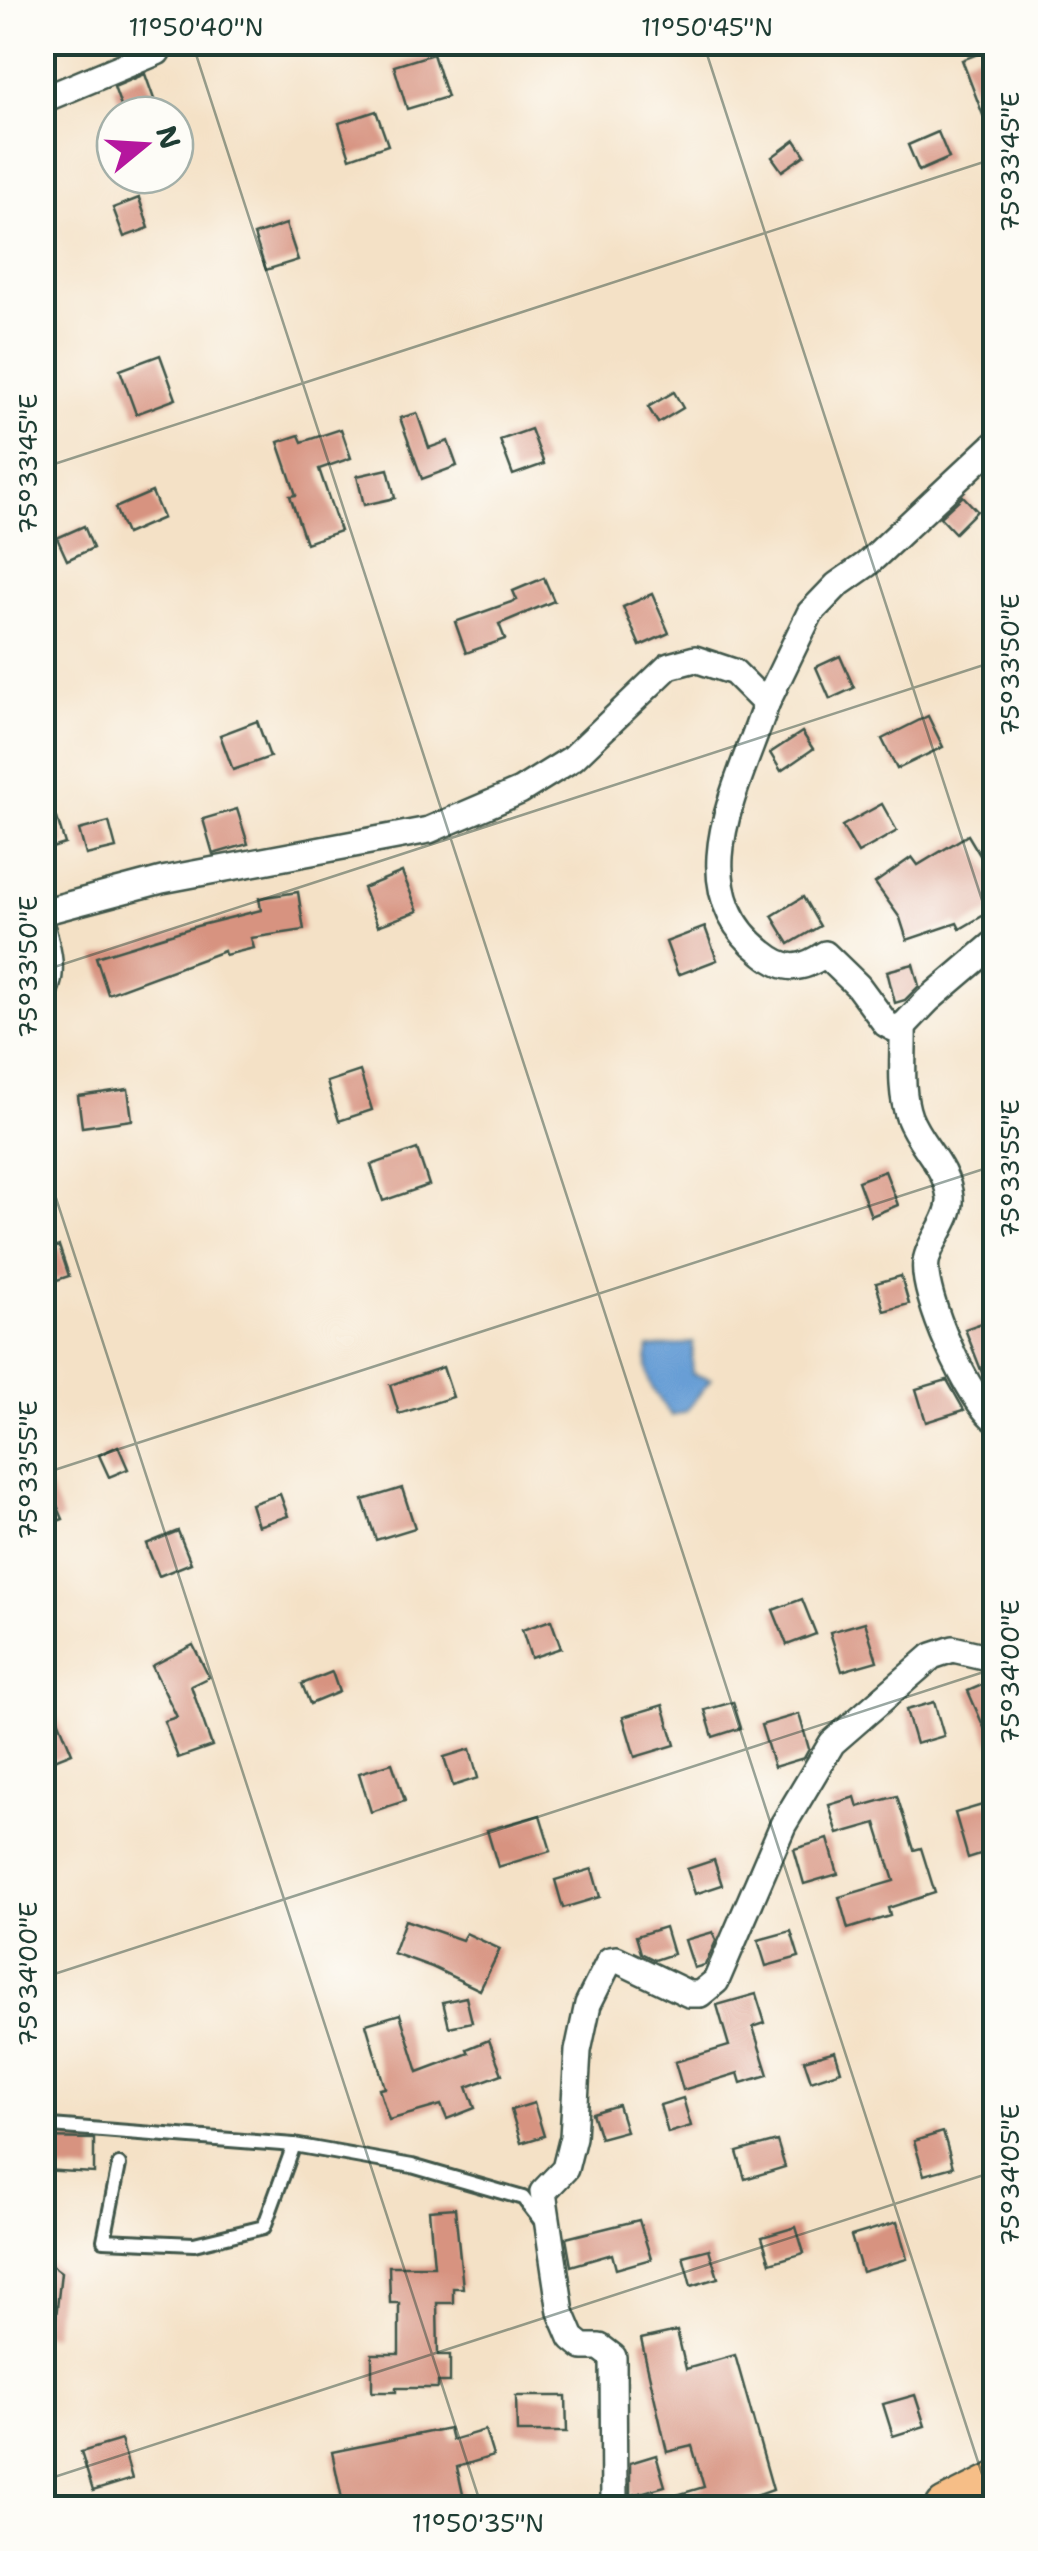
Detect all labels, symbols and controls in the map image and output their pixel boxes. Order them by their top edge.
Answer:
text: 11°50'40"N [128,10,264,44]
text: 11°50'45"N [641,10,773,44]
text: 75°33'45"E [993,92,1027,232]
north arrow [95,95,195,195]
text: N [147,121,190,154]
text: 75°33'45"E [11,394,45,534]
text: 75°33'50"E [993,594,1027,736]
text: 75°33'50"E [11,896,45,1038]
text: 75°33'55"E [993,1099,1027,1239]
text: 75°33'55"E [11,1400,45,1540]
text: 75°34'00"E [993,1600,1027,1744]
text: 75°34'00"E [11,1902,45,2046]
text: 75°34'05"E [993,2104,1027,2246]
text: 11°50'35"N [412,2506,544,2540]

